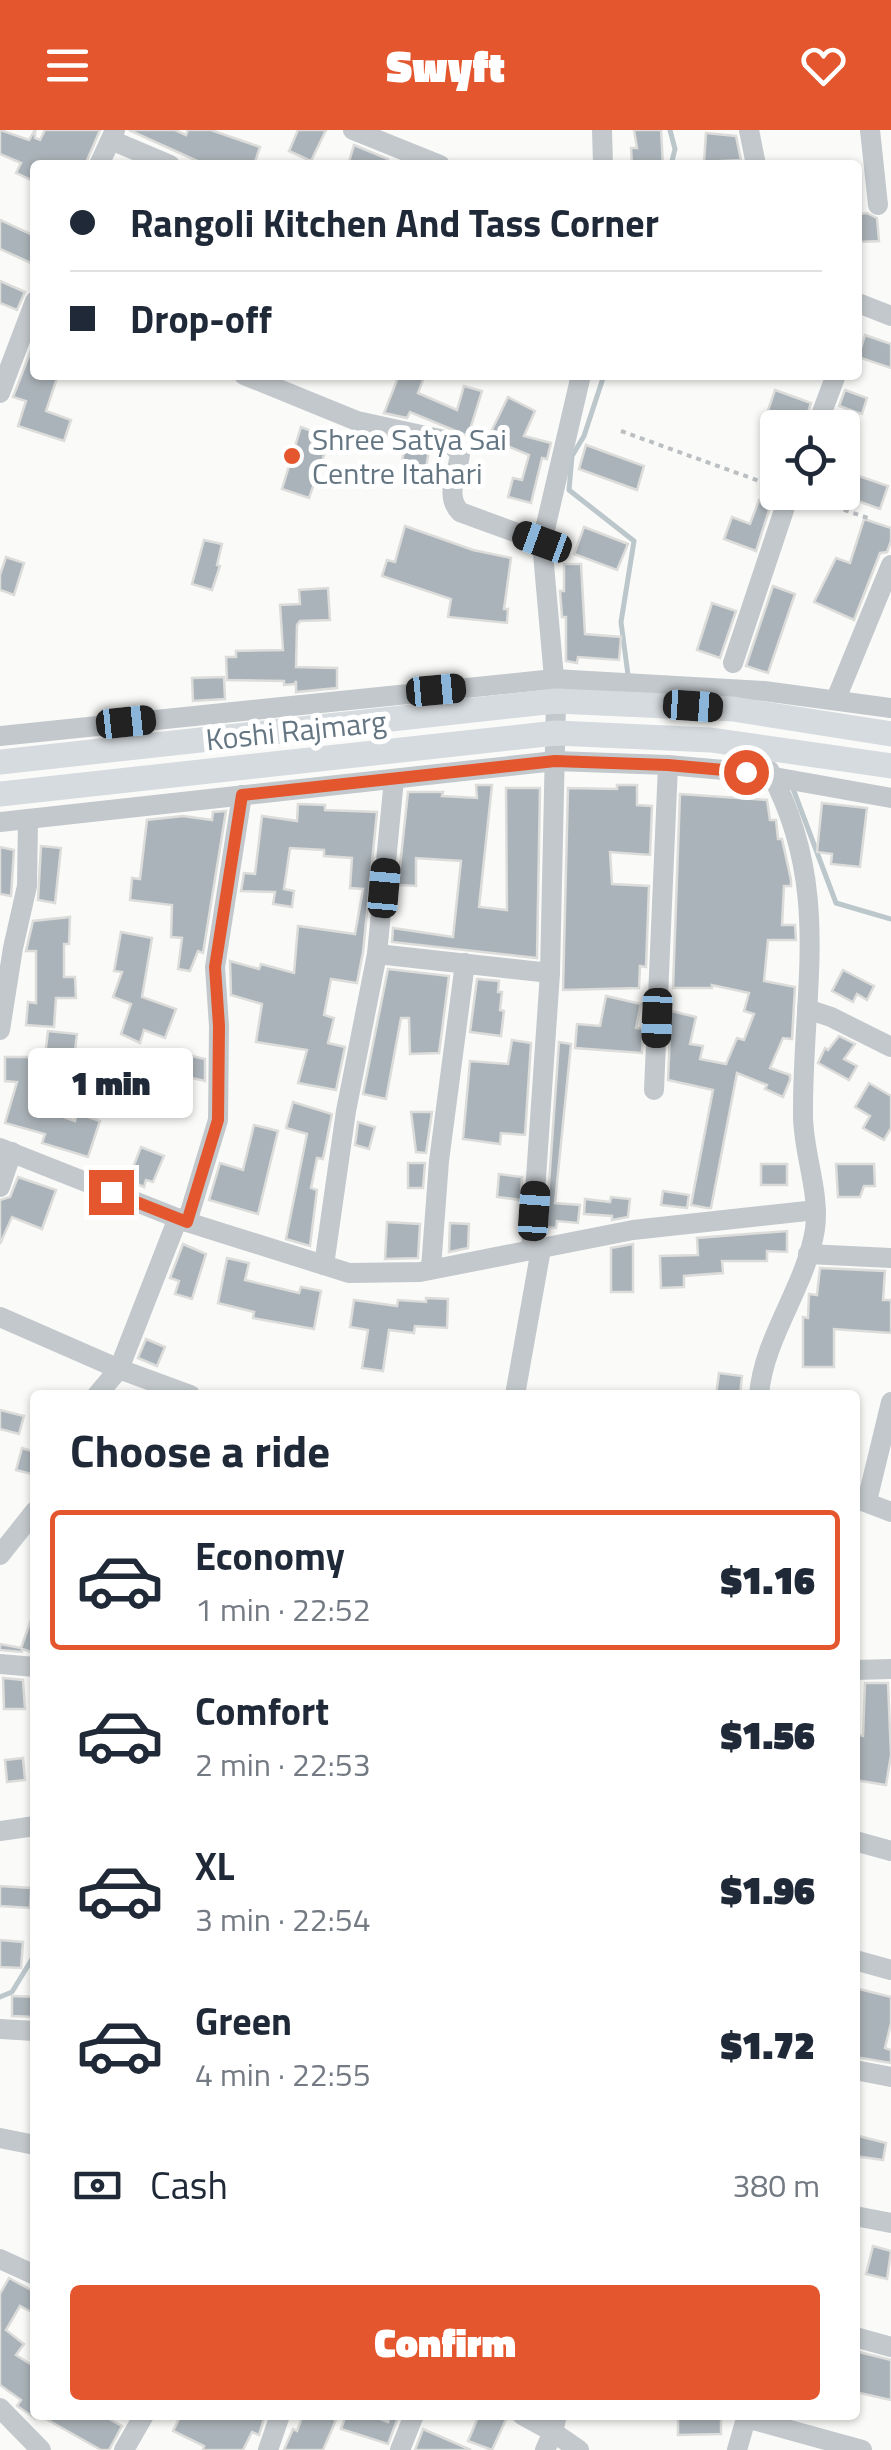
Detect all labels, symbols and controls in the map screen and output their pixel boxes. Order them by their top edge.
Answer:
text: Swyft [386,31,505,99]
icon: menu [40,38,95,93]
icon: heart [796,38,851,93]
text: Rangoli Kitchen And Tass Corner [130,194,659,252]
text: Drop-off [130,290,272,348]
map controls [760,410,860,510]
button: locate [760,410,860,510]
place label: Shree Satya Sai Centre Itahari [312,416,507,496]
marker: Shree Satya Sai Centre Itahari [281,445,303,467]
car [509,518,575,566]
car [405,672,467,708]
car [662,689,724,723]
street label: Koshi Rajmarg [203,698,389,762]
car [95,704,157,740]
route start [724,750,769,795]
car [366,857,402,919]
car [641,987,673,1049]
callout: 1 min [28,1047,194,1117]
text: 1 min [71,1059,150,1107]
route end [89,1170,134,1215]
car [517,1180,551,1242]
text: Choose a ride [70,1416,330,1484]
text: Economy [195,1527,345,1585]
icon: car [75,1535,165,1625]
text: $1.16 [721,1551,815,1609]
text: 1 min · 22:52 [195,1585,371,1633]
text: Comfort [195,1682,329,1740]
icon: car [75,1690,165,1780]
text: $1.56 [721,1706,815,1764]
text: 2 min · 22:53 [195,1740,371,1788]
text: XL [195,1837,235,1895]
icon: car [75,1845,165,1935]
text: $1.96 [721,1861,815,1919]
text: 3 min · 22:54 [195,1895,371,1943]
text: Green [195,1992,292,2050]
icon: car [75,2000,165,2090]
text: $1.72 [721,2016,815,2074]
text: 4 min · 22:55 [195,2050,371,2098]
text: Cash [150,2156,228,2214]
icon: cash [70,2158,125,2213]
text: 380 m [732,2161,820,2209]
button: Confirm [70,2285,820,2400]

